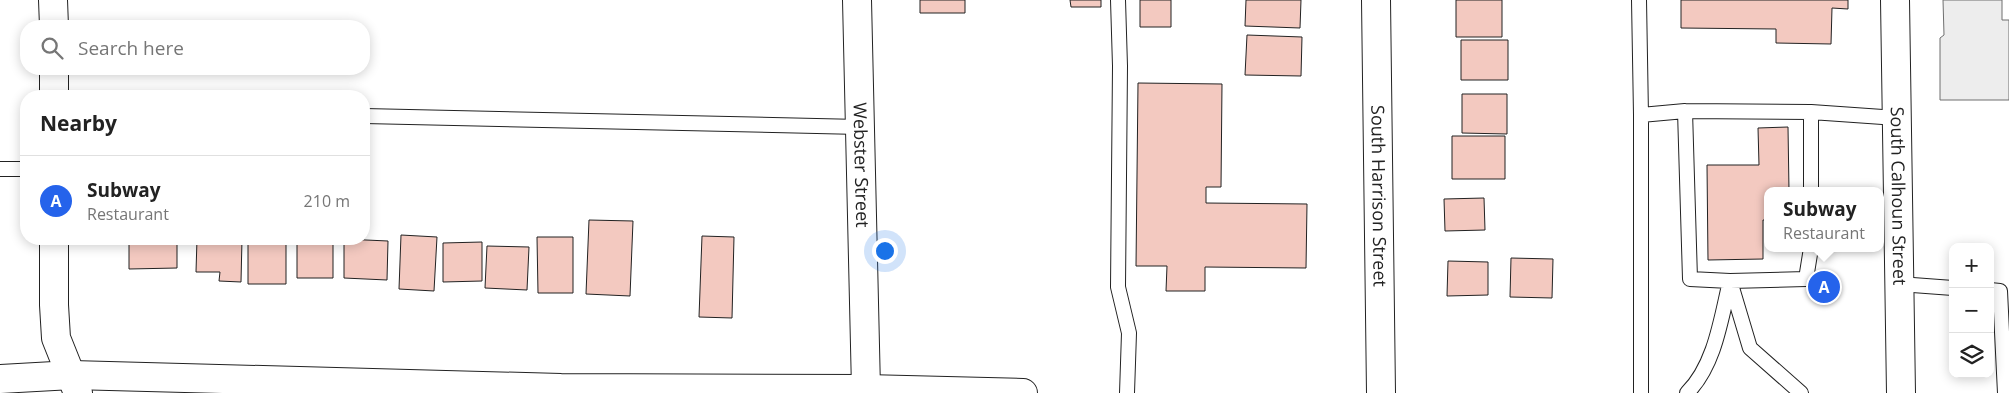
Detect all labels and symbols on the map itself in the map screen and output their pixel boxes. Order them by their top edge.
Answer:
street label: Webster Street [848,102,875,228]
street label: South Harrison Street [1366,105,1393,287]
street label: South Calhoun Street [1886,106,1912,286]
your location [872,238,898,264]
pin: A [1808,268,1840,306]

